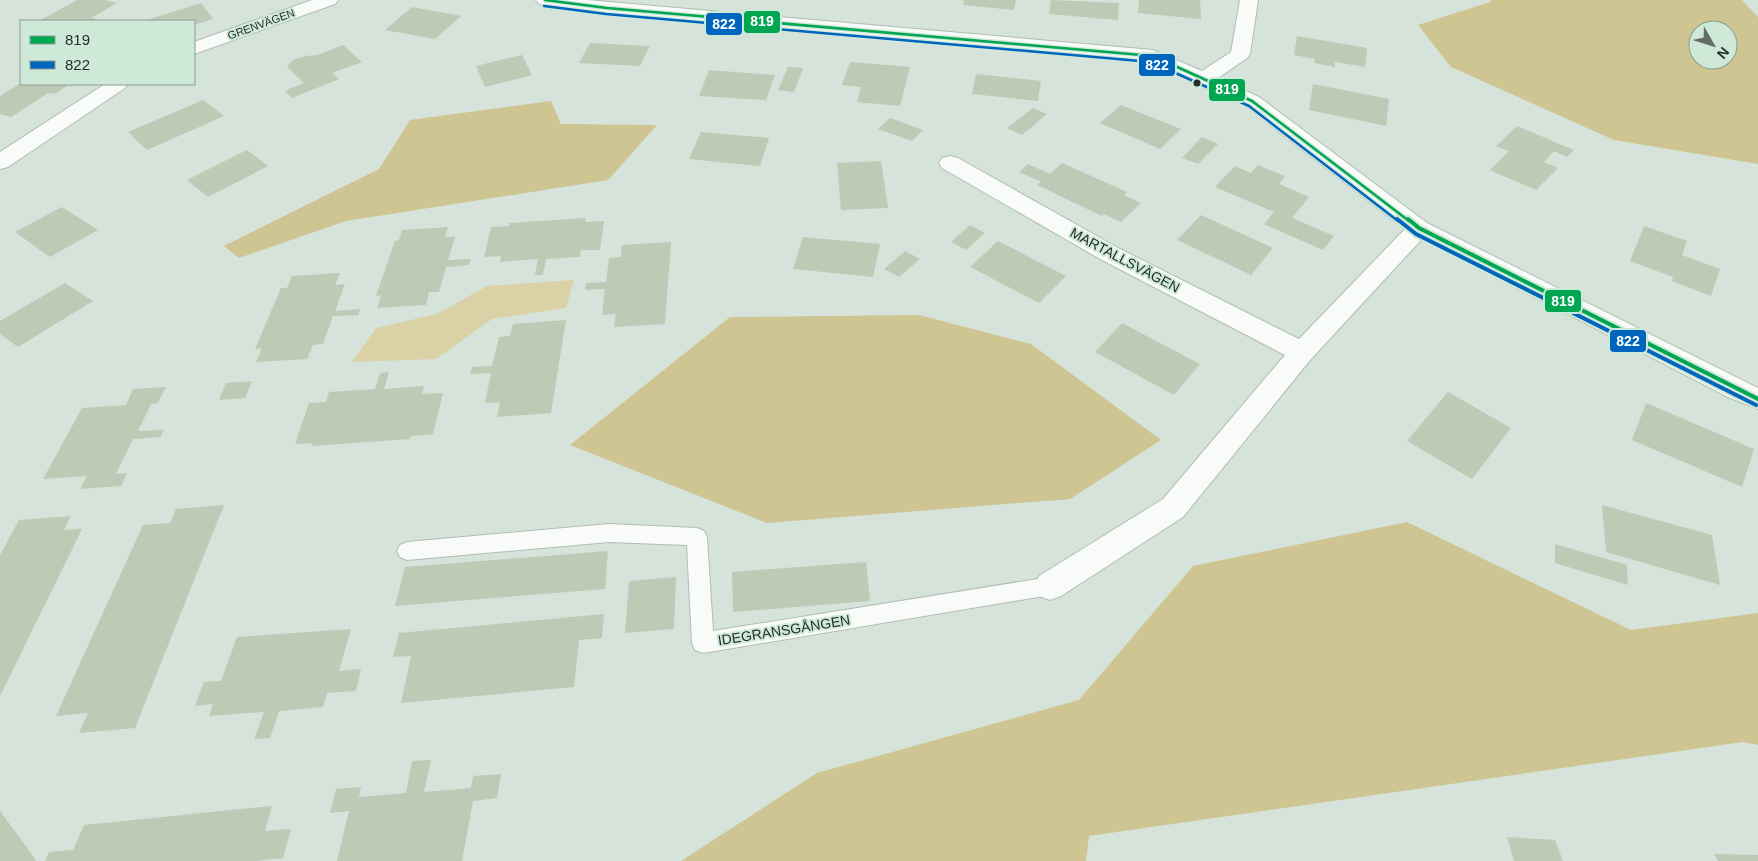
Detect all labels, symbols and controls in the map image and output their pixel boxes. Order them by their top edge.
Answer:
street label: GRENVÄGEN [226,6,296,42]
line badge: 819 [743,10,781,34]
line badge: 822 [705,12,743,36]
text: 819 [750,13,774,29]
text: 822 [712,16,736,32]
legend [20,20,195,85]
north arrow [1688,20,1738,70]
text: 819 [65,31,90,48]
text: N [1714,44,1733,62]
line badge: 822 [1138,53,1176,77]
text: 822 [65,56,90,73]
text: 822 [1145,57,1169,73]
unlabelled marker [1192,78,1202,88]
line badge: 819 [1208,78,1246,102]
text: 819 [1215,81,1239,97]
street label: MARTALLSVÄGEN [1068,224,1182,296]
line badge: 819 [1544,289,1582,313]
text: 819 [1551,293,1575,309]
line badge: 822 [1609,329,1647,353]
text: 822 [1616,333,1640,349]
street label: IDEGRANSGÅNGEN [717,612,851,648]

